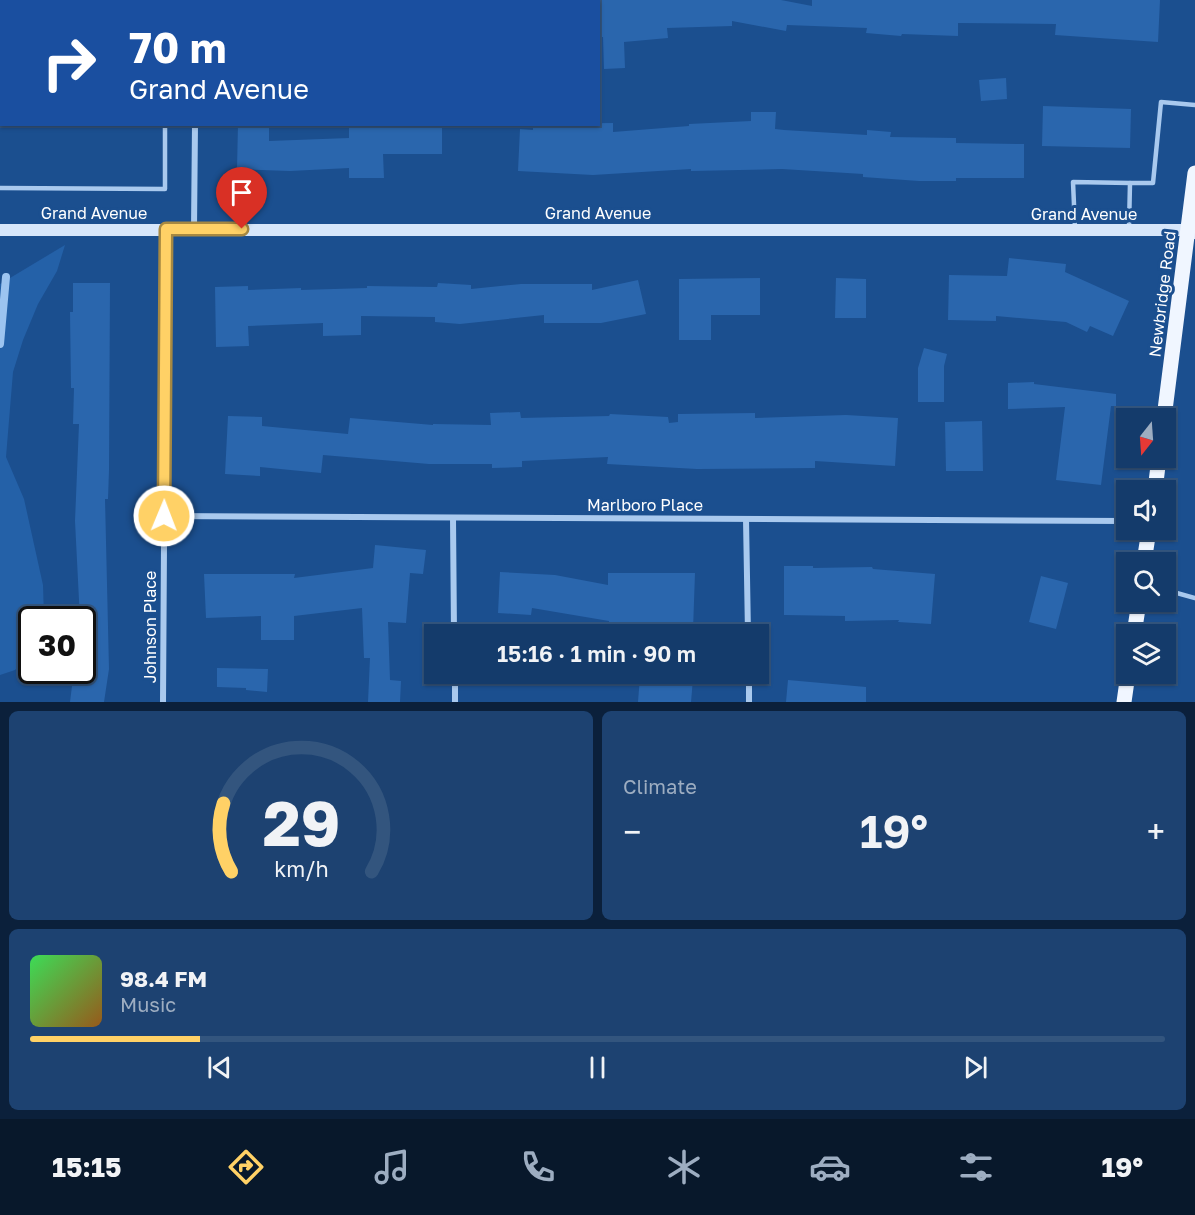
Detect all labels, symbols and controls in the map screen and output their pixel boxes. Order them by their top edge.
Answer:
text: 70 m [129,22,226,72]
icon: right [30,24,108,102]
text: Grand Avenue [129,73,309,105]
pin [216,167,267,229]
icon: arrive [225,176,258,209]
street label: Grand Avenue [41,203,147,223]
street label: Grand Avenue [545,203,651,223]
street label: Grand Avenue [1031,204,1137,224]
street label: Newbridge Road [1144,230,1180,358]
north arrow [1116,408,1176,468]
map controls [1116,408,1176,684]
button: sound [1116,480,1176,540]
position arrow [132,484,196,548]
street label: Marlboro Place [587,495,703,515]
button: search [1116,552,1176,612]
street label: Johnson Place [140,571,160,683]
speed limit sign: 30 [18,606,96,684]
button: layers [1116,624,1176,684]
text: 15:16 · 1 min · 90 m [497,640,696,667]
text: Climate [623,774,697,798]
text: 29 [262,785,340,860]
text: 19° [860,804,928,858]
text: − [623,812,641,851]
text: + [1147,812,1165,851]
text: km/h [274,857,328,883]
text: 98.4 FM [120,965,207,992]
text: Music [120,992,176,1016]
icon: previous [203,1051,236,1084]
icon: pause [581,1051,614,1084]
icon: next [959,1051,992,1084]
icon: directions [225,1146,267,1188]
icon: music [371,1146,413,1188]
icon: phone [517,1146,559,1188]
icon: climate [663,1146,705,1188]
icon: car [809,1146,851,1188]
icon: filters [955,1146,997,1188]
text: 15:15 [52,1151,121,1183]
text: 19° [1101,1151,1143,1183]

